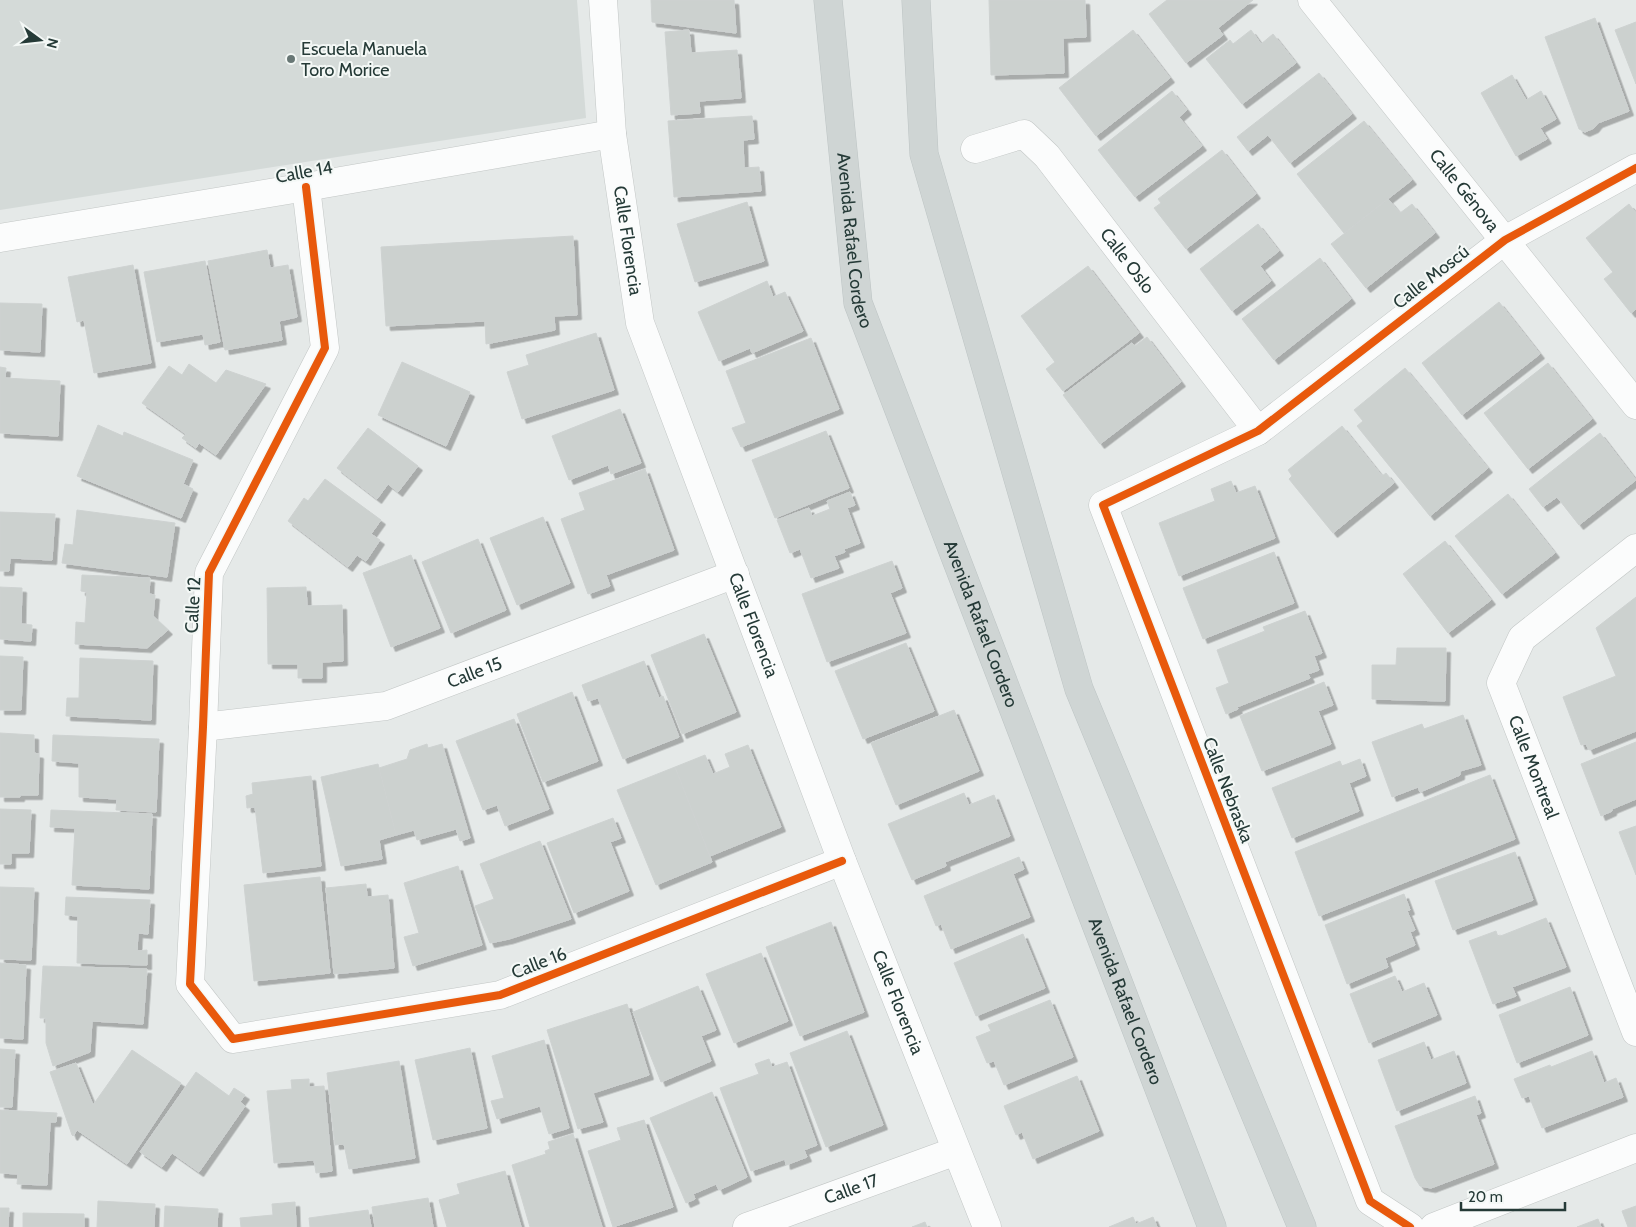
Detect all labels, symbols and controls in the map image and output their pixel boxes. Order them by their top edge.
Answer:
north arrow [15,15,65,65]
text: N [43,36,63,50]
place label: Escuela Manuela Toro Morice [301,38,427,81]
marker: Escuela Manuela Toro Morice [285,53,297,65]
street label: Calle Génova [1425,145,1504,237]
street label: Avenida Rafael Cordero [832,152,878,331]
street label: Calle 14 [274,156,334,188]
street label: Calle Florencia [609,184,647,297]
street label: Calle Oslo [1095,224,1159,298]
street label: Calle Moscú [1388,240,1474,314]
street label: Avenida Rafael Cordero [939,537,1023,711]
street label: Calle Florencia [724,570,783,681]
street label: Calle 12 [181,576,205,634]
street label: Calle 15 [444,652,505,693]
street label: Calle Montreal [1504,712,1564,823]
street label: Calle Nebraska [1198,734,1258,846]
street label: Avenida Rafael Cordero [1083,914,1167,1088]
street label: Calle 16 [508,942,570,984]
street label: Calle Florencia [867,947,929,1058]
street label: Calle 17 [821,1169,882,1209]
scale bar [1461,1180,1565,1212]
text: 20 m [1468,1188,1503,1206]

